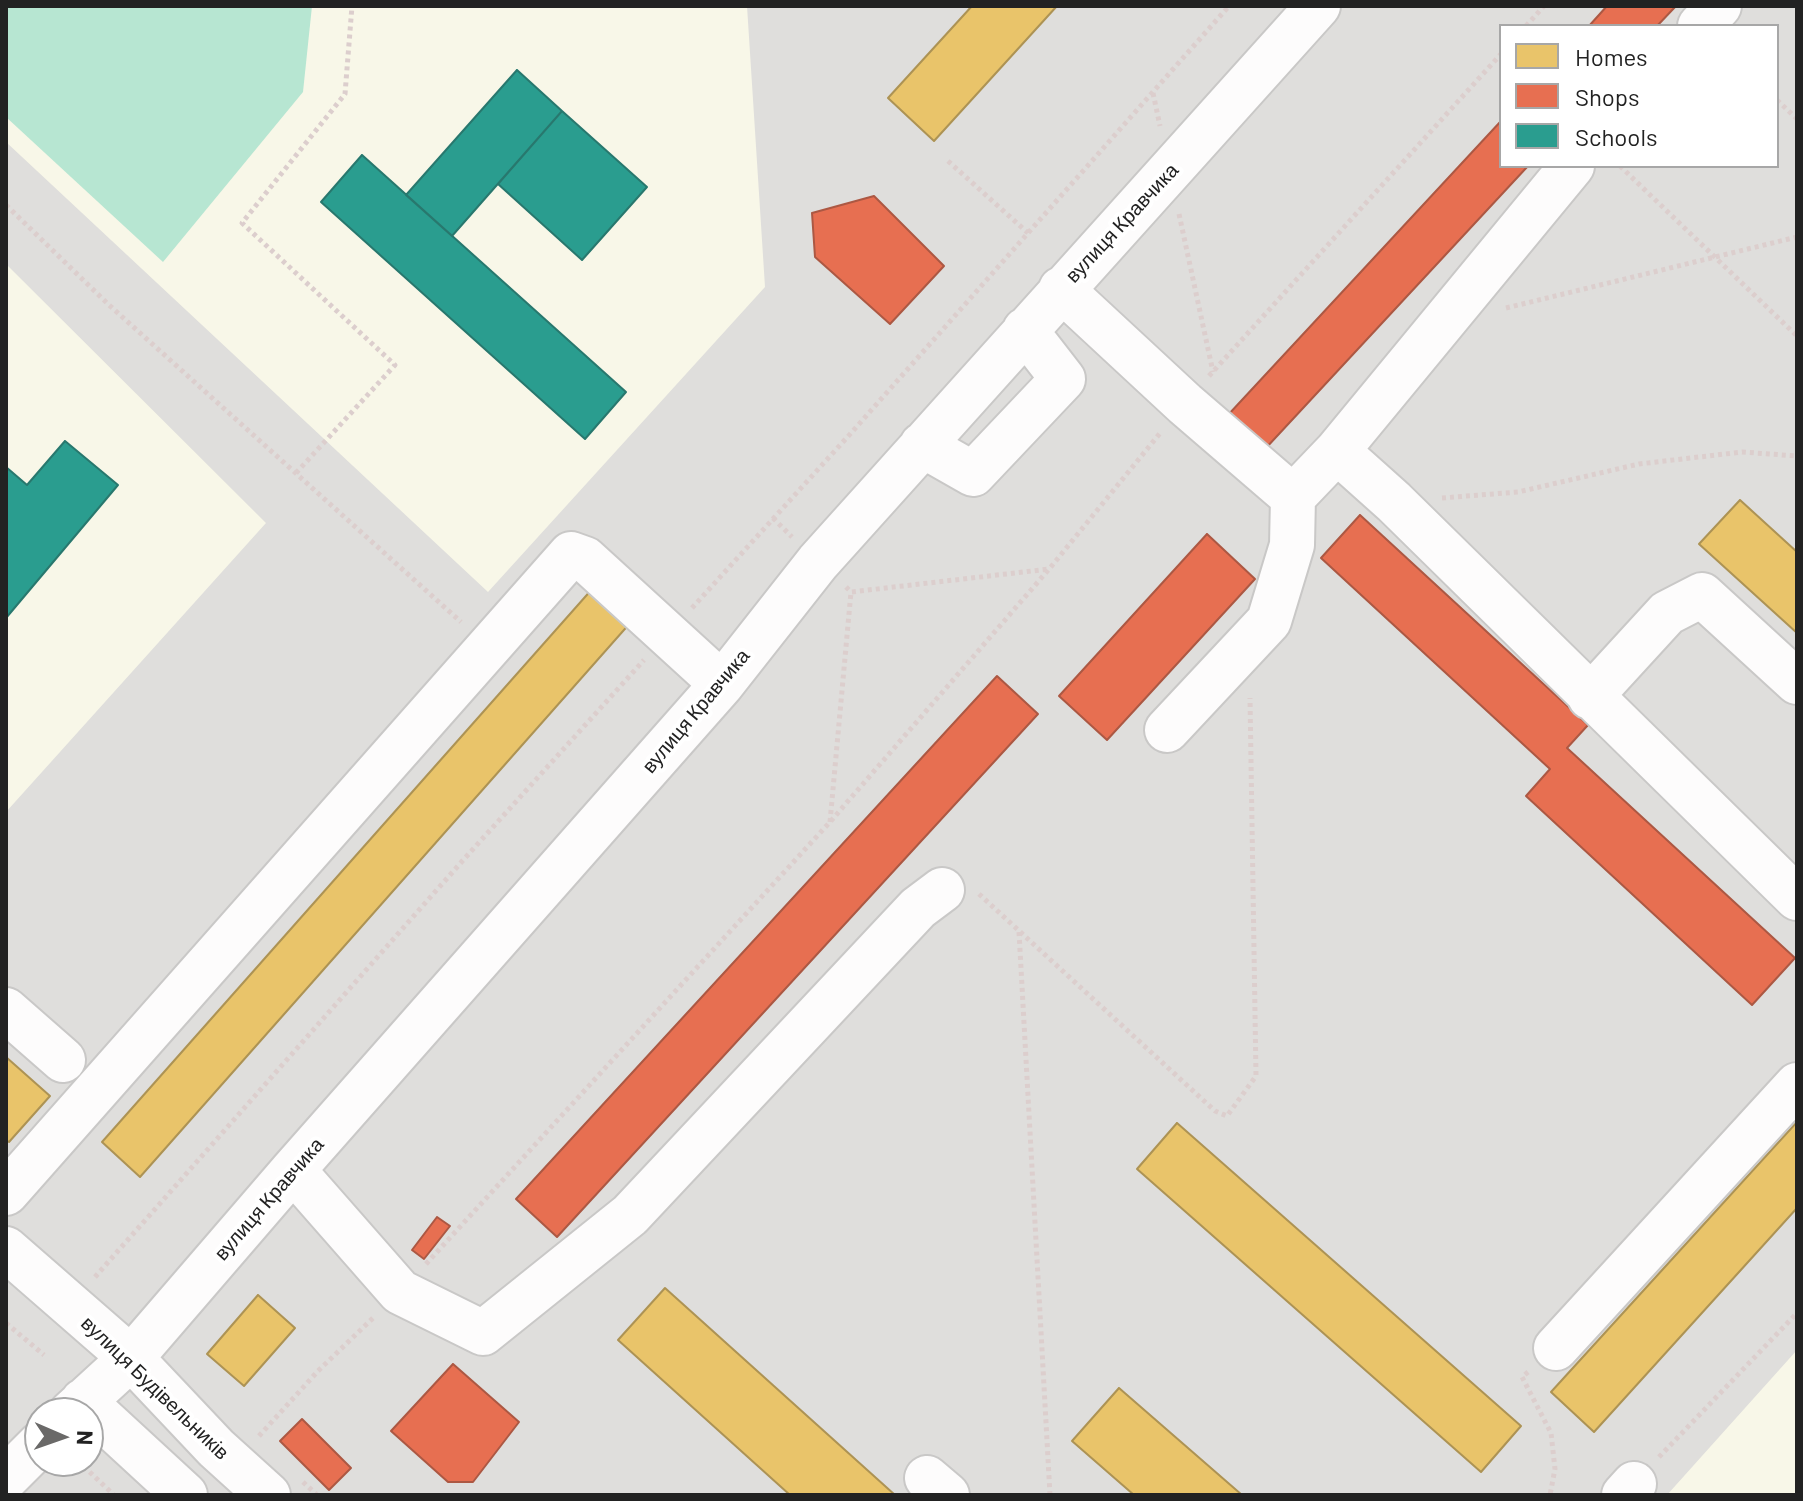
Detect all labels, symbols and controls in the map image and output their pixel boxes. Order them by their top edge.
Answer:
legend [1499,24,1779,168]
text: Homes [1575,42,1648,71]
text: Shops [1575,82,1640,111]
text: Schools [1575,122,1658,151]
street label: вулиця Кравчика [1061,158,1183,288]
street label: вулиця Кравчика [637,644,755,778]
street label: вулиця Кравчика [209,1133,329,1265]
street label: вулиця Будівельників [76,1311,234,1465]
north arrow [24,1397,104,1477]
text: N [73,1430,99,1446]

